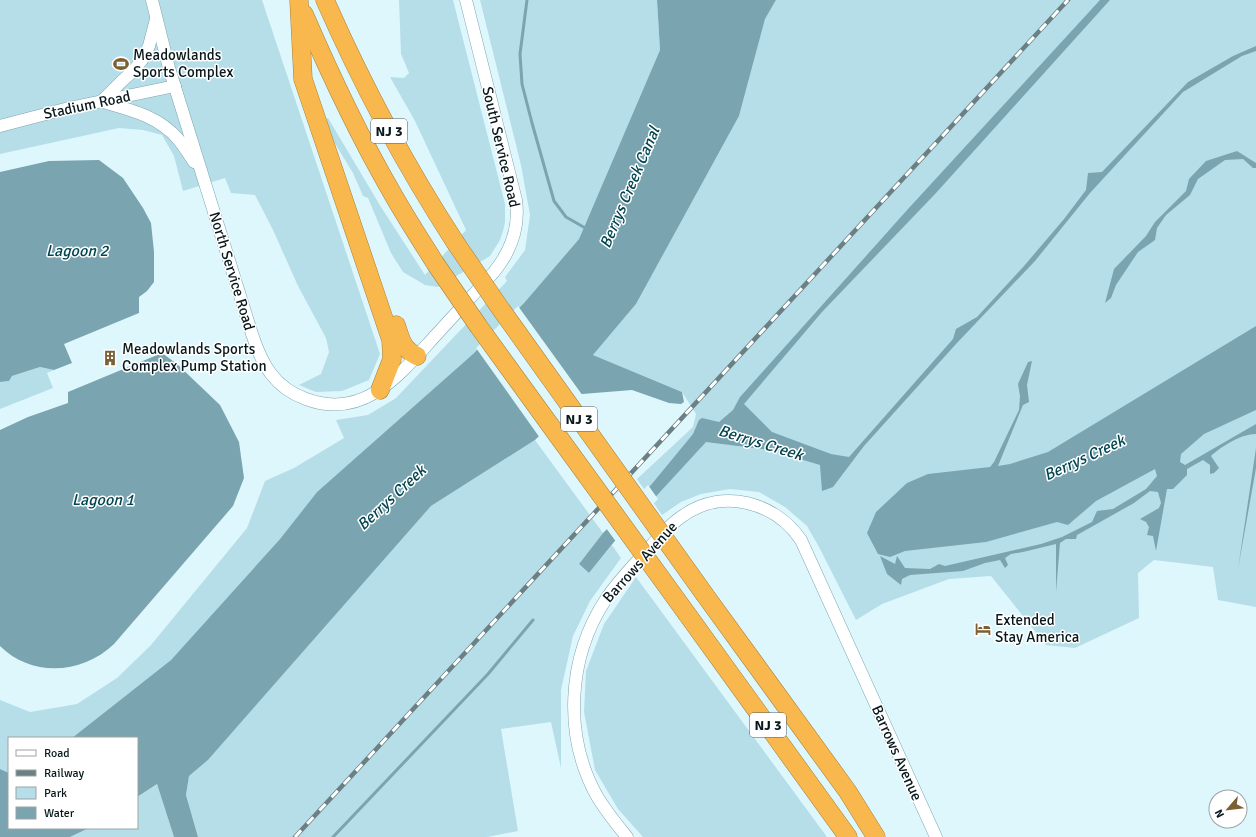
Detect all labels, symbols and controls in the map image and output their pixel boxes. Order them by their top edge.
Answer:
place label: Meadowlands Sports Complex [133,46,233,81]
sports icon: Meadowlands Sports Complex [112,55,130,73]
street label: South Service Road [478,85,524,209]
street label: Stadium Road [42,87,132,123]
road number: NJ 3 [371,119,407,143]
water label: Berrys Creek Canal [595,122,665,251]
street label: North Service Road [205,210,259,332]
water label: Lagoon 2 [46,241,109,261]
place label: Meadowlands Sports Complex Pump Station [122,340,267,375]
building icon: Meadowlands Sports Complex Pump Station [101,349,119,367]
road number: NJ 3 [561,407,597,431]
water label: Berrys Creek [716,421,807,466]
water label: Berrys Creek [1041,430,1130,485]
water label: Berrys Creek [353,459,432,535]
water label: Lagoon 1 [72,490,134,510]
street label: Barrows Avenue [599,518,681,606]
place label: Extended Stay America [995,611,1079,646]
hotel icon: Extended Stay America [974,620,992,638]
street label: Barrows Avenue [868,702,926,804]
road number: NJ 3 [750,713,786,737]
legend [8,737,138,829]
text: Road [44,746,70,761]
text: Railway [44,766,84,781]
text: Park [44,786,67,801]
north arrow [1208,789,1248,829]
text: Water [44,806,75,821]
text: N [1212,807,1227,820]

